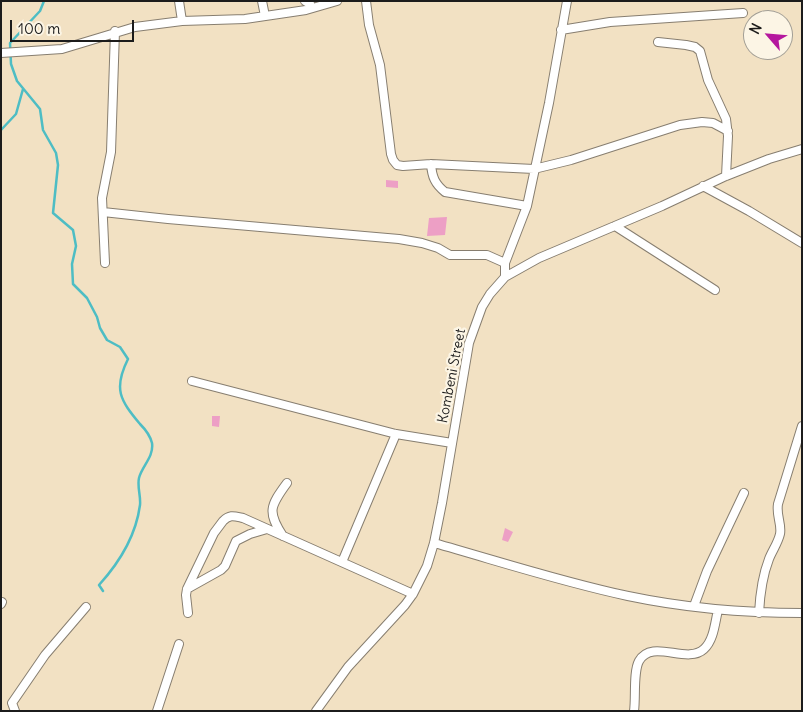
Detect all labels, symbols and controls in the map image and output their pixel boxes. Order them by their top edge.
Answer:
scale bar [12,10,136,42]
north arrow [743,10,793,60]
text: 100 m [18,19,60,38]
text: N [745,20,766,37]
street label: Kombeni Street [435,327,469,425]

